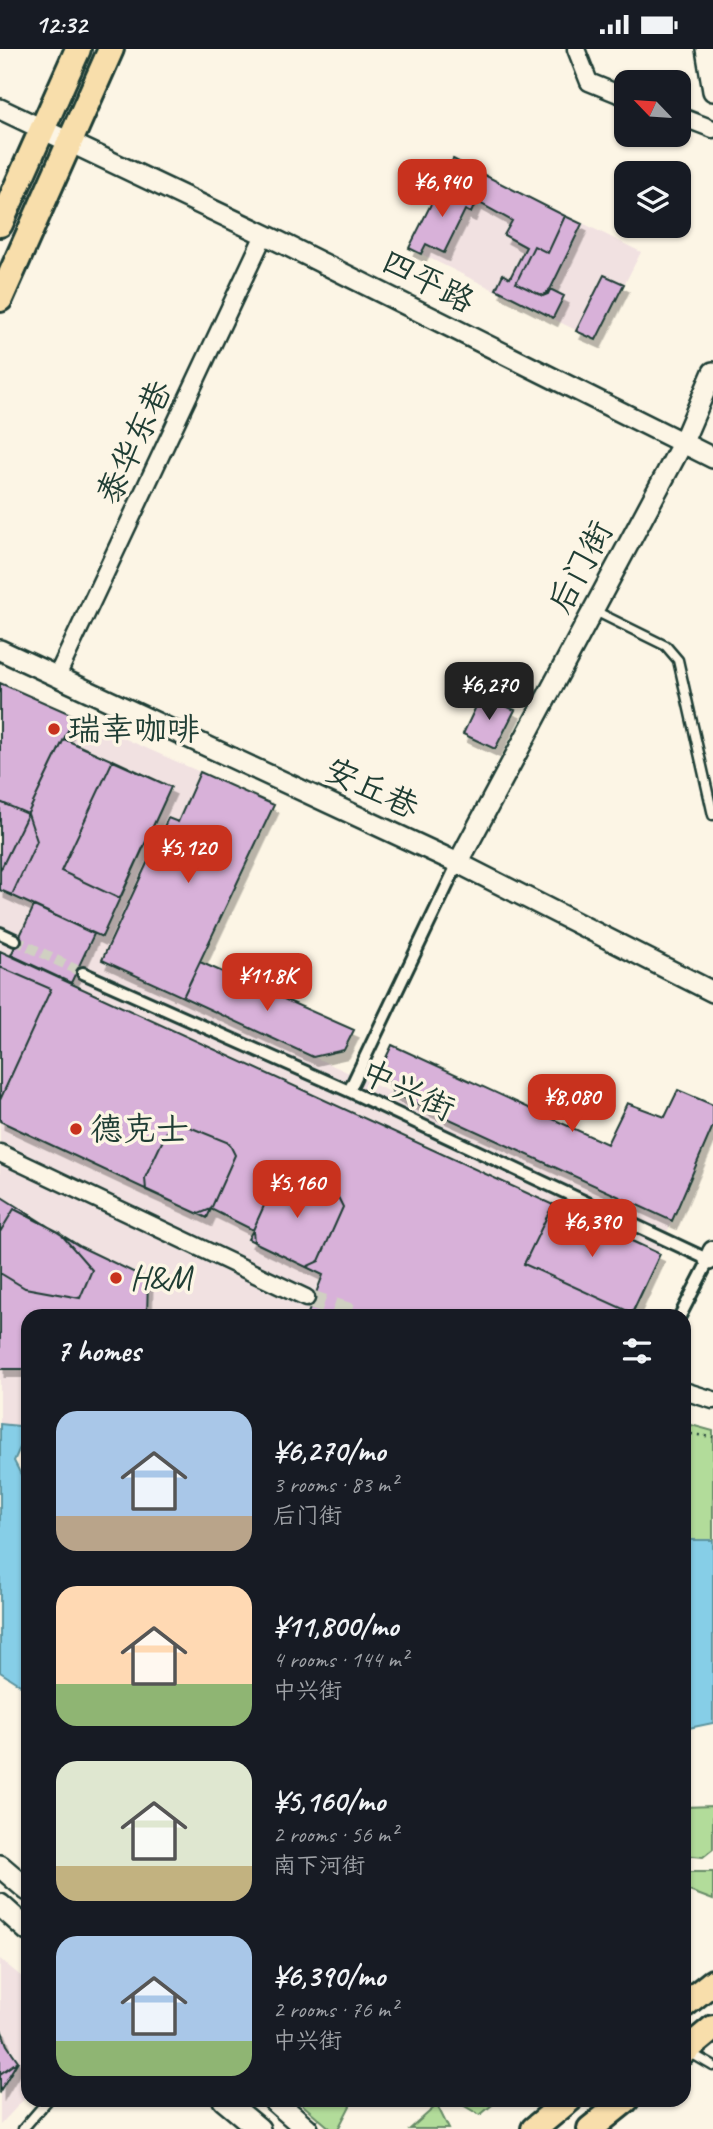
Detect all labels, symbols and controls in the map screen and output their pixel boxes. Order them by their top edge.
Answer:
text: 12:32 [35,8,87,41]
north arrow [614,70,691,147]
map controls [614,70,691,238]
pin: ¥6,940 [385,159,499,219]
button: layers [614,161,691,238]
text: ¥6,940 [414,167,470,196]
street label: 四平路 [374,240,482,322]
street label: 泰华东巷 [87,373,181,511]
street label: 后门街 [538,513,622,621]
pin: ¥6,270 [432,663,546,722]
text: ¥6,270 [461,670,517,699]
place label: 瑞幸咖啡 [68,708,200,750]
marker: 瑞幸咖啡 [46,721,62,737]
street label: 安丘巷 [318,748,426,828]
pin: ¥5,120 [131,825,245,885]
text: ¥5,120 [160,833,216,862]
pin: ¥11.8K [210,953,324,1013]
text: ¥11.8K [238,961,296,990]
street label: 中兴街 [354,1050,462,1130]
pin: ¥8,080 [515,1075,629,1134]
text: ¥8,080 [544,1082,600,1111]
place label: 德克士 [90,1108,189,1150]
marker: 德克士 [68,1121,84,1137]
pin: ¥5,160 [240,1161,354,1220]
text: ¥5,160 [269,1168,325,1197]
pin: ¥6,390 [535,1199,649,1259]
text: ¥6,390 [564,1207,620,1236]
place label: H&M [130,1257,194,1299]
marker: H&M [108,1270,124,1286]
text: 7 homes [56,1332,141,1370]
icon: filters [618,1332,656,1370]
text: ¥6,270/mo [273,1432,385,1470]
icon: home [112,1439,196,1523]
text: 3 rooms · 83 m² [273,1470,397,1499]
text: 后门街 [273,1501,342,1530]
text: ¥11,800/mo [273,1607,398,1645]
icon: home [112,1614,196,1698]
text: 4 rooms · 144 m² [273,1645,408,1674]
text: 中兴街 [273,1676,342,1705]
text: ¥5,160/mo [273,1782,385,1820]
icon: home [112,1789,196,1873]
text: 2 rooms · 56 m² [273,1820,397,1849]
text: 南下河街 [273,1851,365,1880]
text: ¥6,390/mo [273,1957,385,1995]
icon: home [112,1964,196,2048]
text: 2 rooms · 76 m² [273,1995,397,2024]
text: 中兴街 [273,2026,342,2055]

